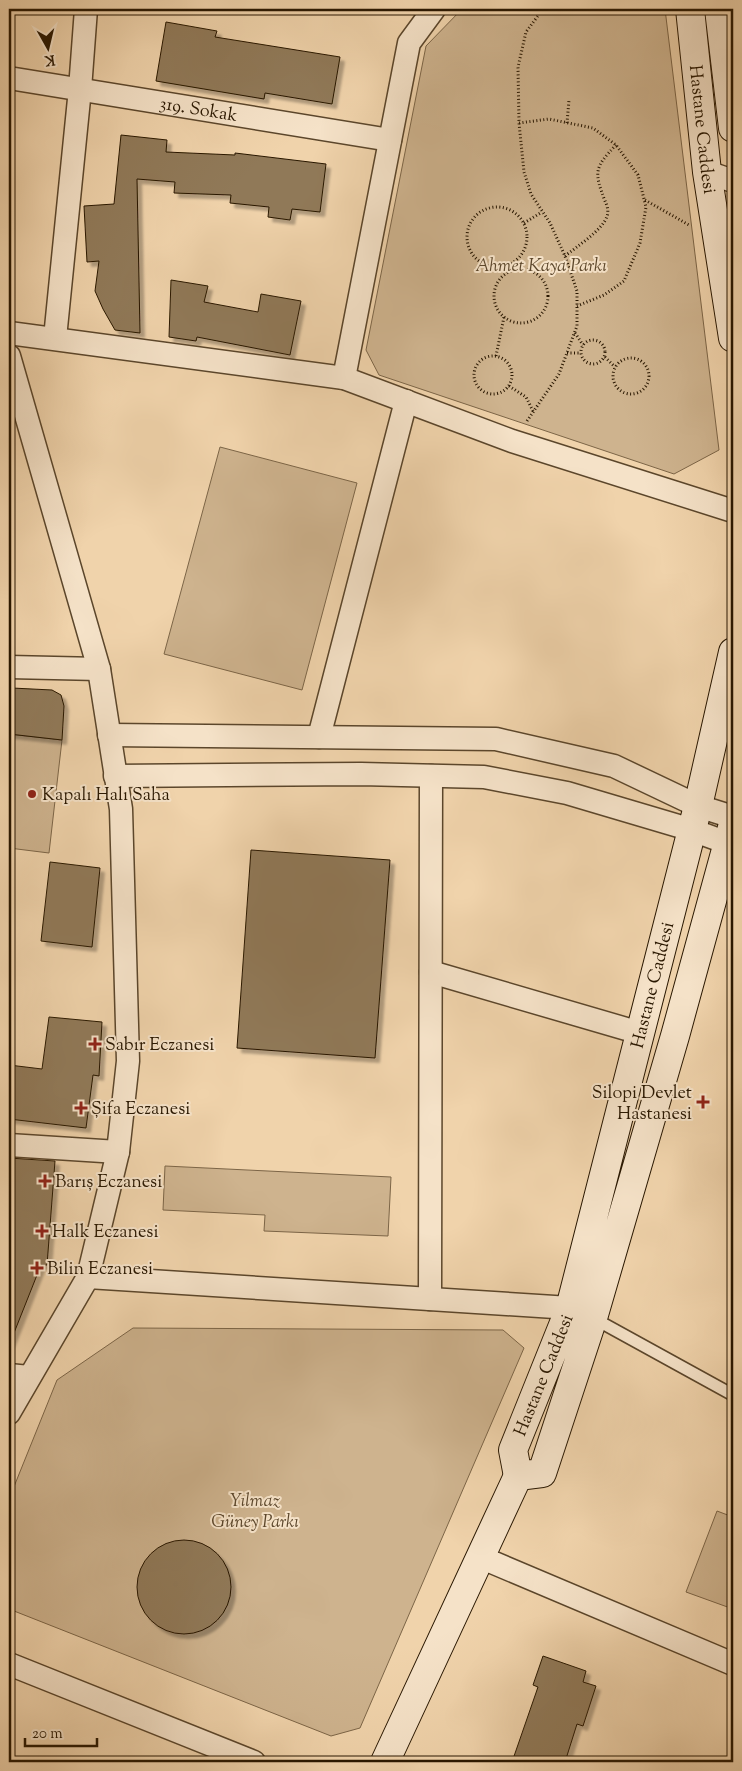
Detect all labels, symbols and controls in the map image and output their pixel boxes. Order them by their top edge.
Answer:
north arrow [22,22,72,72]
text: K [42,48,56,70]
street label: Hastane Caddesi [681,64,721,196]
street label: 319. Sokak [157,92,239,130]
park label: Ahmet Kaya Parkı [475,254,607,280]
place label: Kapalı Halı Saha [42,783,170,809]
marker: Kapalı Halı Saha [26,788,38,800]
street label: Hastane Caddesi [626,919,682,1052]
place label: Sabır Eczanesi [105,1033,214,1059]
marker: Sabır Eczanesi [89,1038,101,1050]
place label: Silopi Devlet Hastanesi [592,1081,692,1128]
marker: Silopi Devlet Hastanesi [696,1095,710,1109]
place label: Şifa Eczanesi [91,1097,190,1123]
marker: Şifa Eczanesi [75,1102,87,1114]
place label: Barış Eczanesi [55,1170,162,1196]
marker: Barış Eczanesi [39,1175,51,1187]
place label: Halk Eczanesi [52,1220,159,1246]
marker: Halk Eczanesi [36,1225,48,1237]
place label: Bilin Eczanesi [47,1257,153,1283]
marker: Bilin Eczanesi [31,1262,43,1274]
street label: Hastane Caddesi [509,1311,581,1441]
park label: Yılmaz Güney Parkı [211,1489,299,1536]
scale bar [25,1716,98,1748]
text: 20 m [32,1724,63,1745]

